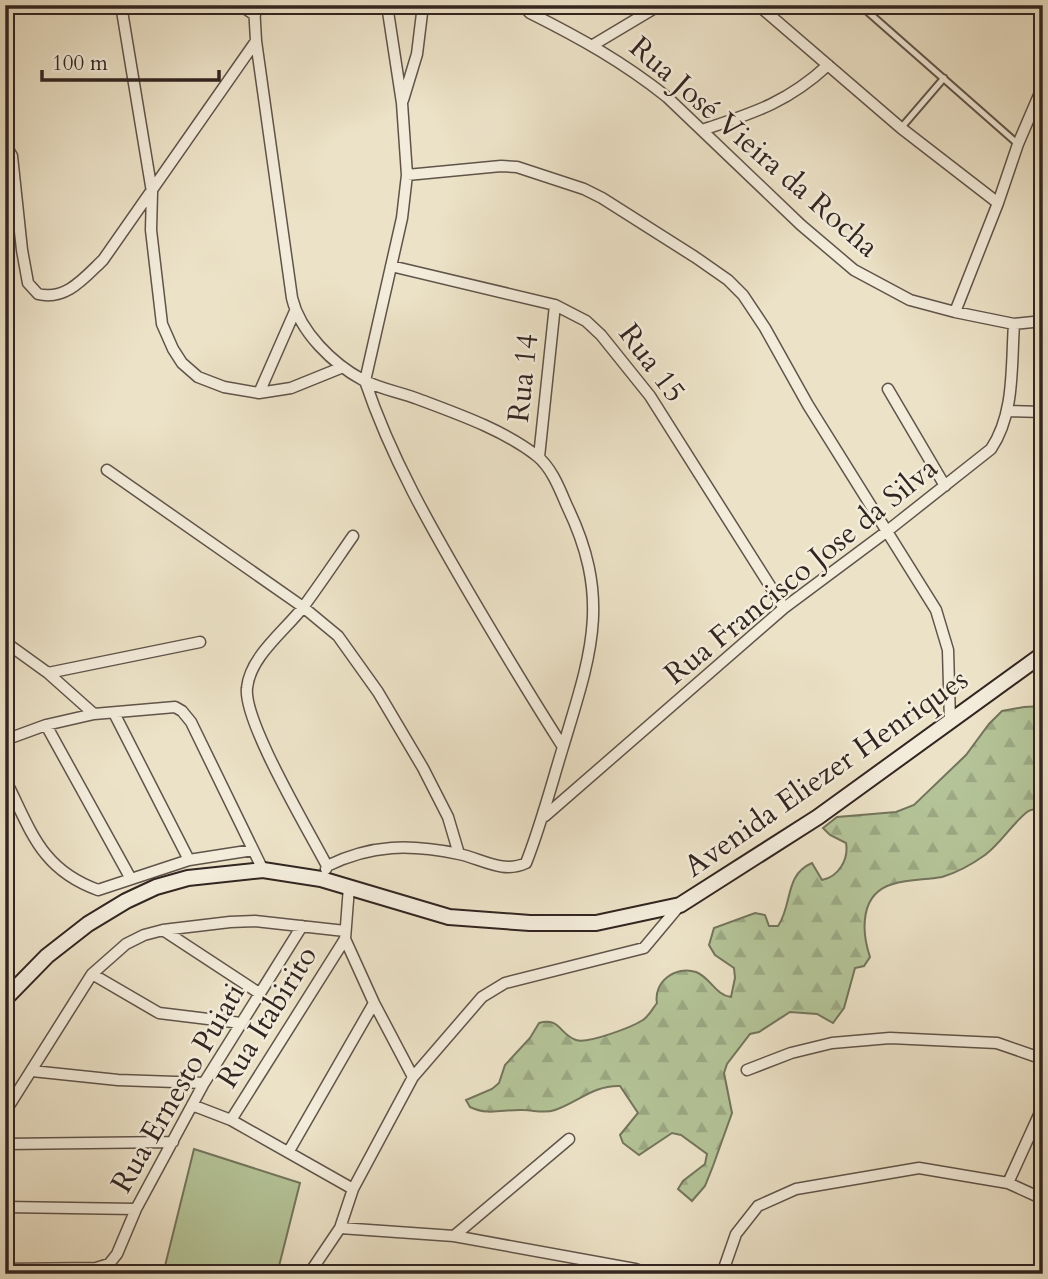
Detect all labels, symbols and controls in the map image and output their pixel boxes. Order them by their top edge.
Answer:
street label: Rua José Vieira da Rocha [621,27,887,267]
scale bar [42,38,219,82]
text: 100 m [52,49,108,78]
street label: Rua 15 [609,315,695,411]
street label: Rua 14 [498,332,548,424]
street label: Rua Francisco Jose da Silva [656,448,946,694]
street label: Avenida Eliezer Henriques [676,659,976,887]
street label: Rua Itabirito [207,938,327,1096]
street label: Rua Ernesto Puiati [101,976,255,1200]

